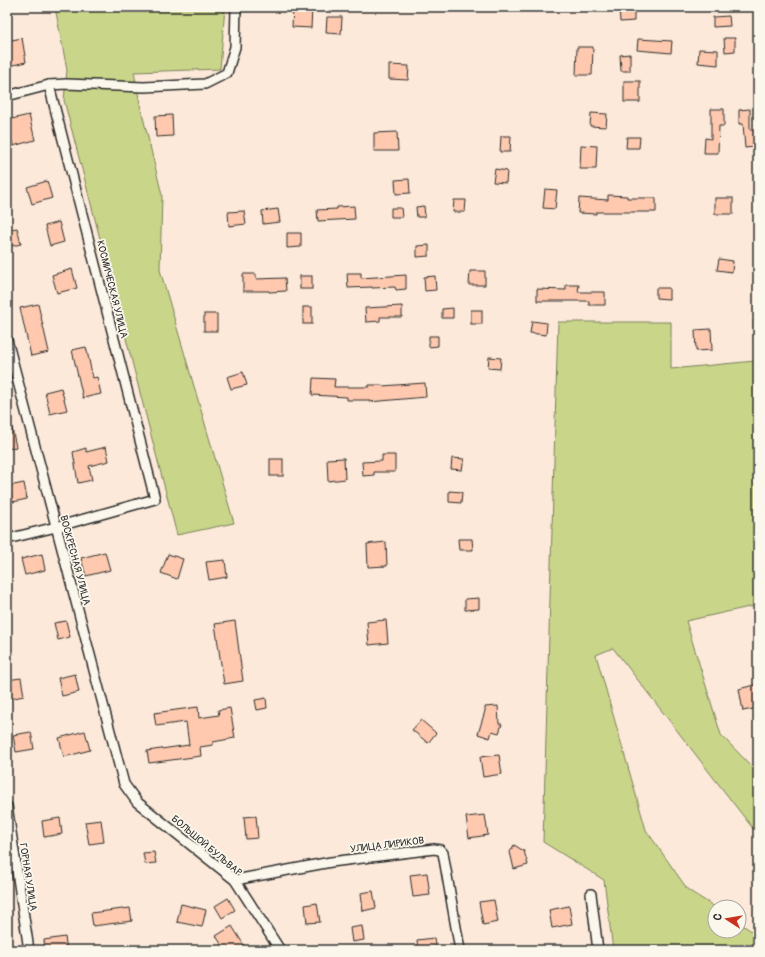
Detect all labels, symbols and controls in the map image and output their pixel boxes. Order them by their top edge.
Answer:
street label: КОСМИЧЕСКАЯ УЛИЦА [94,239,130,340]
street label: ВОСКРЕСНАЯ УЛИЦА [57,514,93,607]
street label: БОЛЬШОЙ БУЛЬВАР [169,812,245,879]
street label: УЛИЦА ЛИРИКОВ [349,834,425,855]
street label: ГОРНАЯ УЛИЦА [17,842,39,912]
north arrow [707,899,747,939]
text: С [711,912,725,922]

